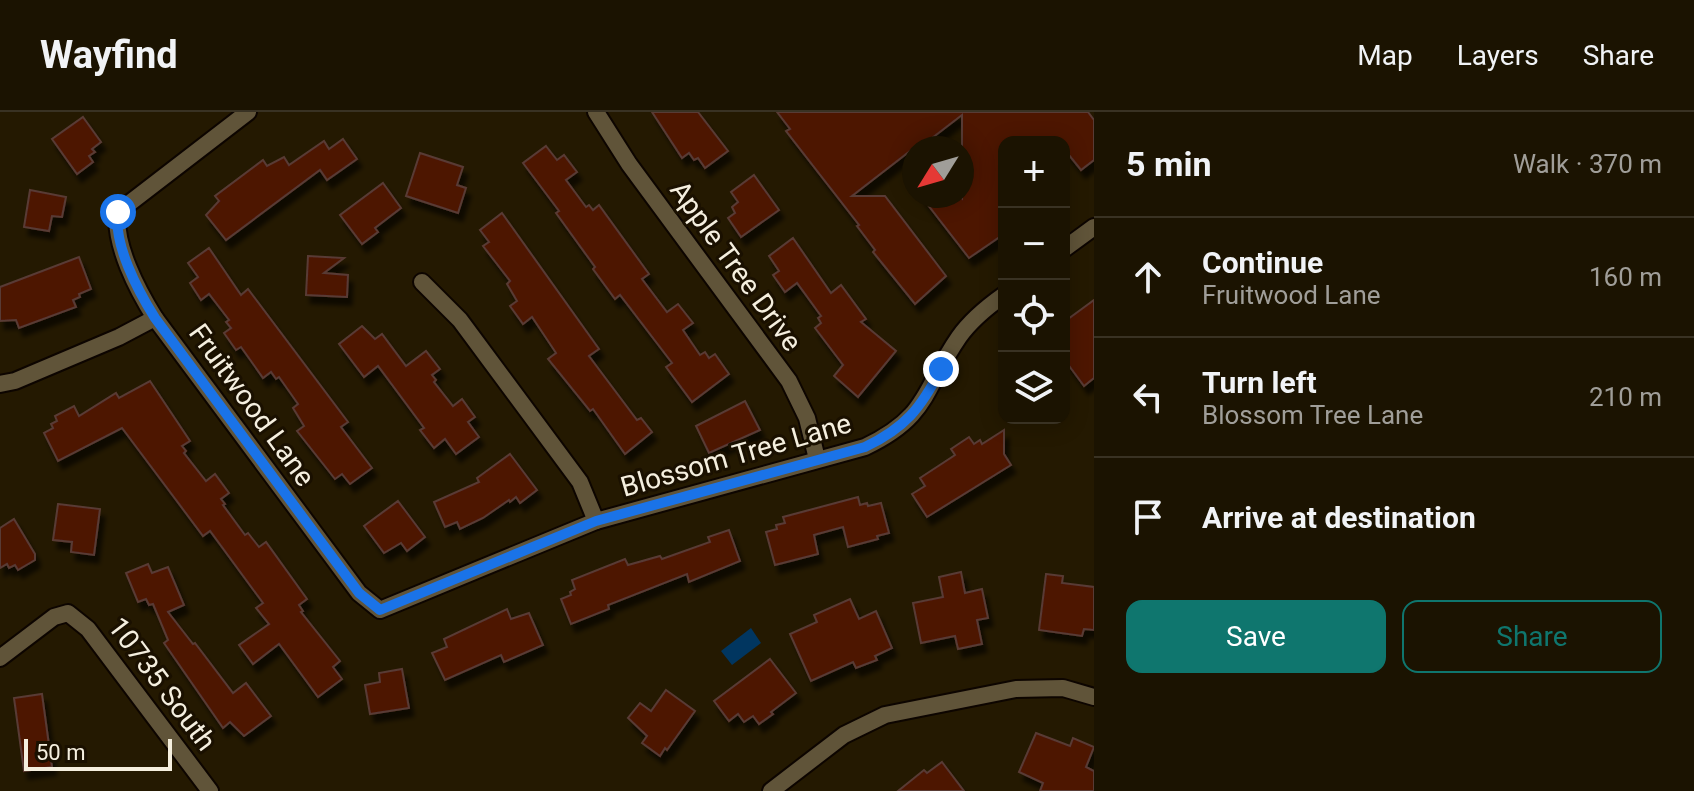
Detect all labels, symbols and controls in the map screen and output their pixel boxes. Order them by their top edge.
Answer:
text: Wayfind [40,33,178,77]
text: Map [1357,39,1413,72]
text: Layers [1457,39,1539,72]
text: Share [1583,39,1654,72]
north arrow [902,136,974,208]
map controls [998,136,1070,424]
button: + [998,136,1070,208]
text: 5 min [1126,144,1211,184]
text: Walk · 370 m [1513,149,1662,179]
street label: Apple Tree Drive [663,174,809,358]
route start [100,194,136,230]
button: − [998,208,1070,280]
text: Continue [1202,245,1323,280]
icon: ahead [1126,255,1170,299]
text: 160 m [1589,262,1662,292]
button: locate [998,280,1070,352]
text: Fruitwood Lane [1202,280,1381,310]
street label: Fruitwood Lane [182,317,322,493]
route end [923,351,959,387]
button: layers [998,352,1070,424]
text: Turn left [1202,365,1317,400]
icon: left [1126,375,1170,419]
text: 210 m [1589,382,1662,412]
text: Blossom Tree Lane [1202,400,1423,430]
street label: Blossom Tree Lane [617,406,855,504]
icon: arrive [1126,495,1170,539]
text: Arrive at destination [1202,500,1476,535]
button: Save [1126,600,1386,673]
button: Share [1402,600,1662,673]
street label: 10735 South [101,611,223,757]
scale bar [24,735,172,771]
text: 50 m [36,740,85,765]

